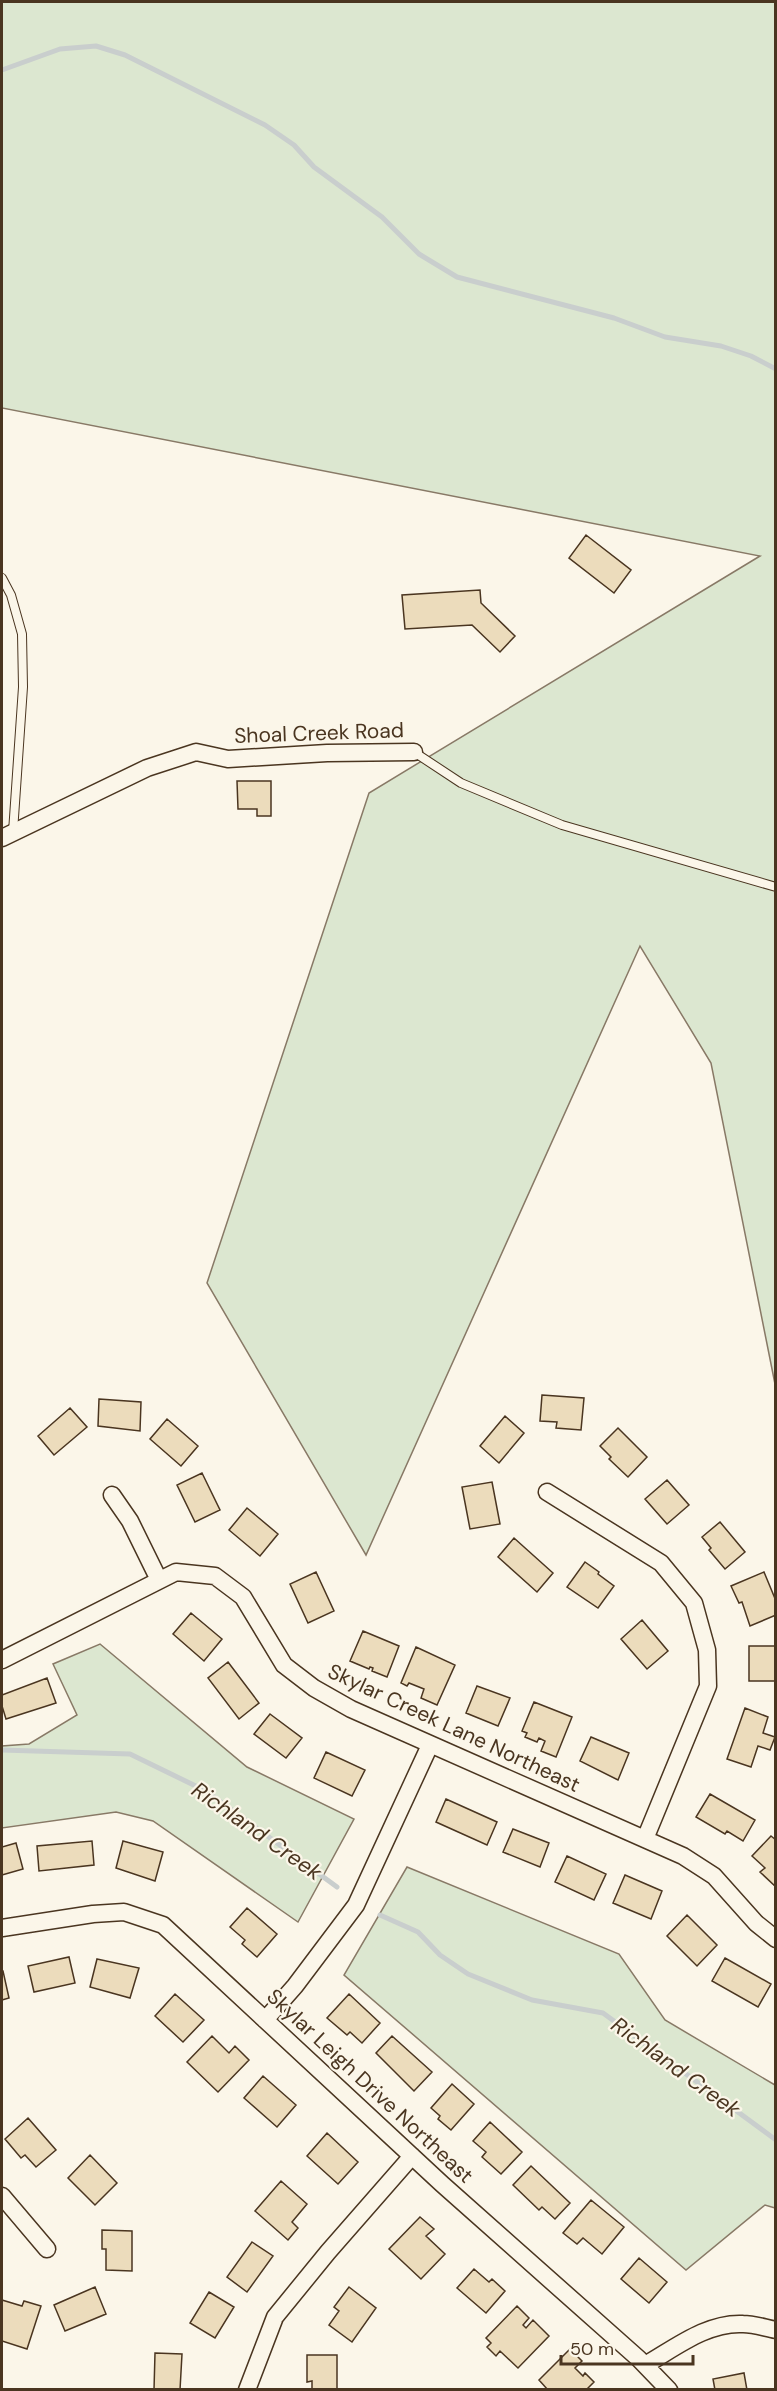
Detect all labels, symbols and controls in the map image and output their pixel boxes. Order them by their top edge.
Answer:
street label: Shoal Creek Road [234,716,404,750]
street label: Skylar Creek Lane Northeast [323,1657,585,1799]
water label: Richland Creek [186,1775,329,1887]
street label: Skylar Leigh Drive Northeast [261,1983,479,2189]
water label: Richland Creek [605,2010,747,2124]
scale bar [561,2328,693,2366]
text: 50 m [570,2337,614,2361]

